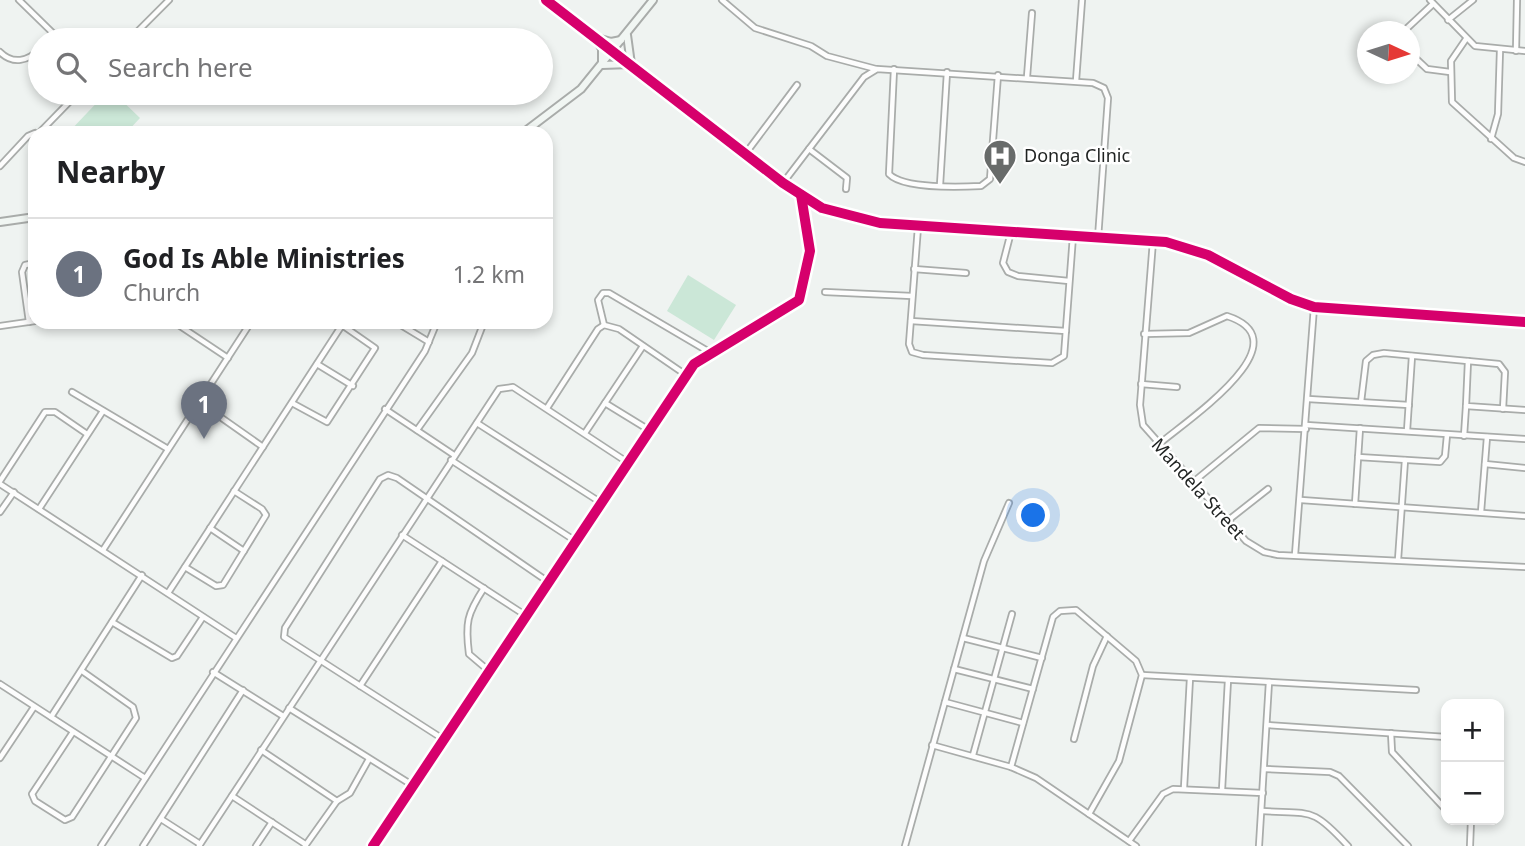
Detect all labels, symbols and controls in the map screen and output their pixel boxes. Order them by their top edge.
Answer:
north arrow [1357,21,1420,84]
search box [28,28,553,105]
icon: search [52,48,90,86]
text: Search here [108,49,253,85]
hospital icon: Donga Clinic [981,137,1019,186]
place label: Donga Clinic [1024,143,1130,167]
text: Nearby [56,151,165,192]
text: God Is Able Ministries [123,240,405,276]
text: 1 [72,258,86,290]
text: 1.2 km [453,258,525,290]
text: Church [123,276,200,308]
pin: 1 [181,381,227,439]
street label: Mandela Street [1147,433,1251,544]
your location [1016,498,1050,532]
map controls [1441,699,1504,825]
button: + [1441,699,1504,762]
button: − [1441,762,1504,825]

